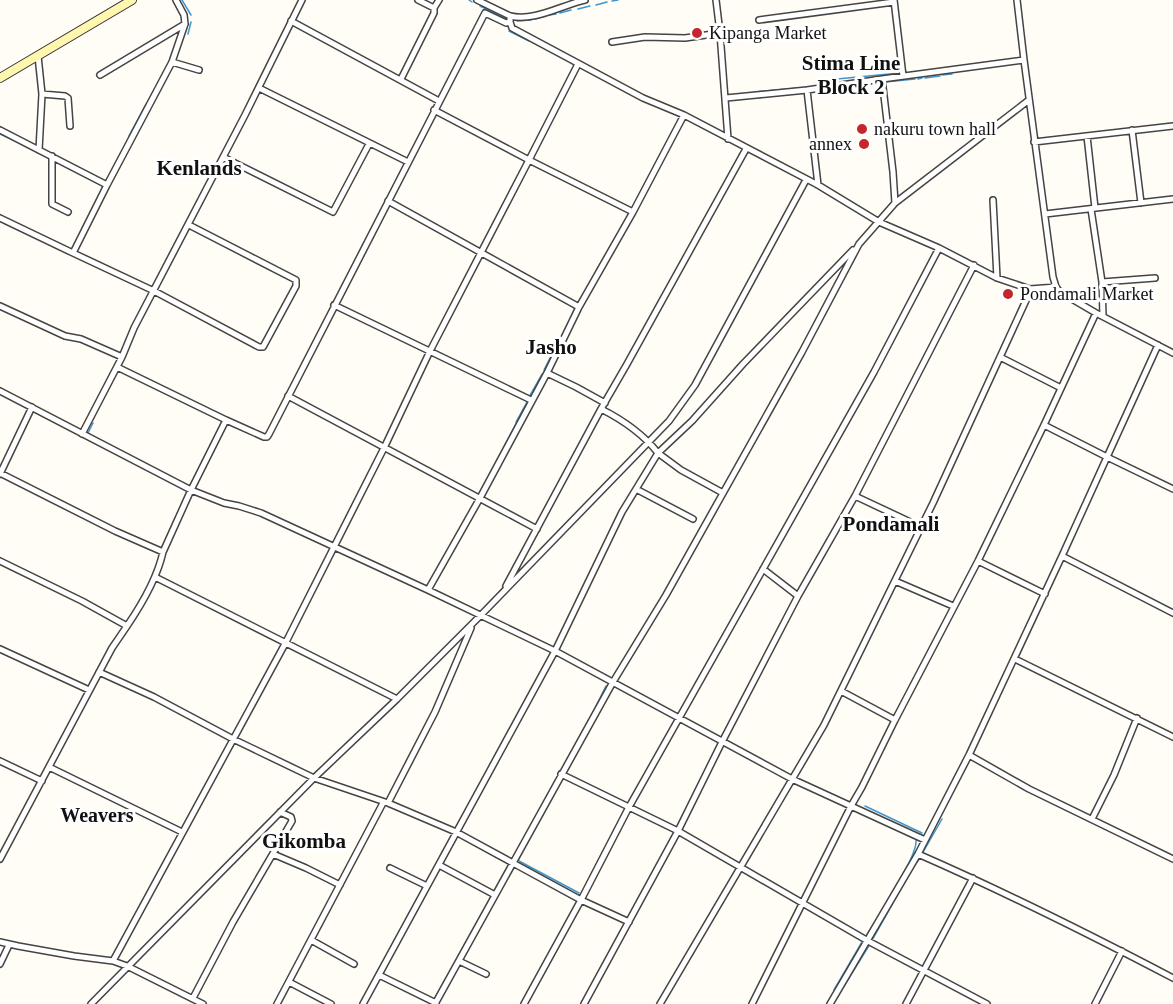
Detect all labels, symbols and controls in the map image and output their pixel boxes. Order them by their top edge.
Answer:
place label: Kipanga Market [709,23,826,43]
marker: Kipanga Market [690,26,704,40]
district label: Stima Line Block 2 [802,51,900,99]
place label: nakuru town hall [874,119,996,139]
marker: nakuru town hall [855,122,869,136]
place label: annex [809,134,852,154]
marker: annex [857,137,871,151]
district label: Kenlands [156,156,242,180]
place label: Pondamali Market [1020,284,1153,304]
marker: Pondamali Market [1001,287,1015,301]
district label: Jasho [525,335,577,359]
district label: Pondamali [843,512,940,536]
district label: Weavers [60,804,134,826]
district label: Gikomba [262,829,347,853]

